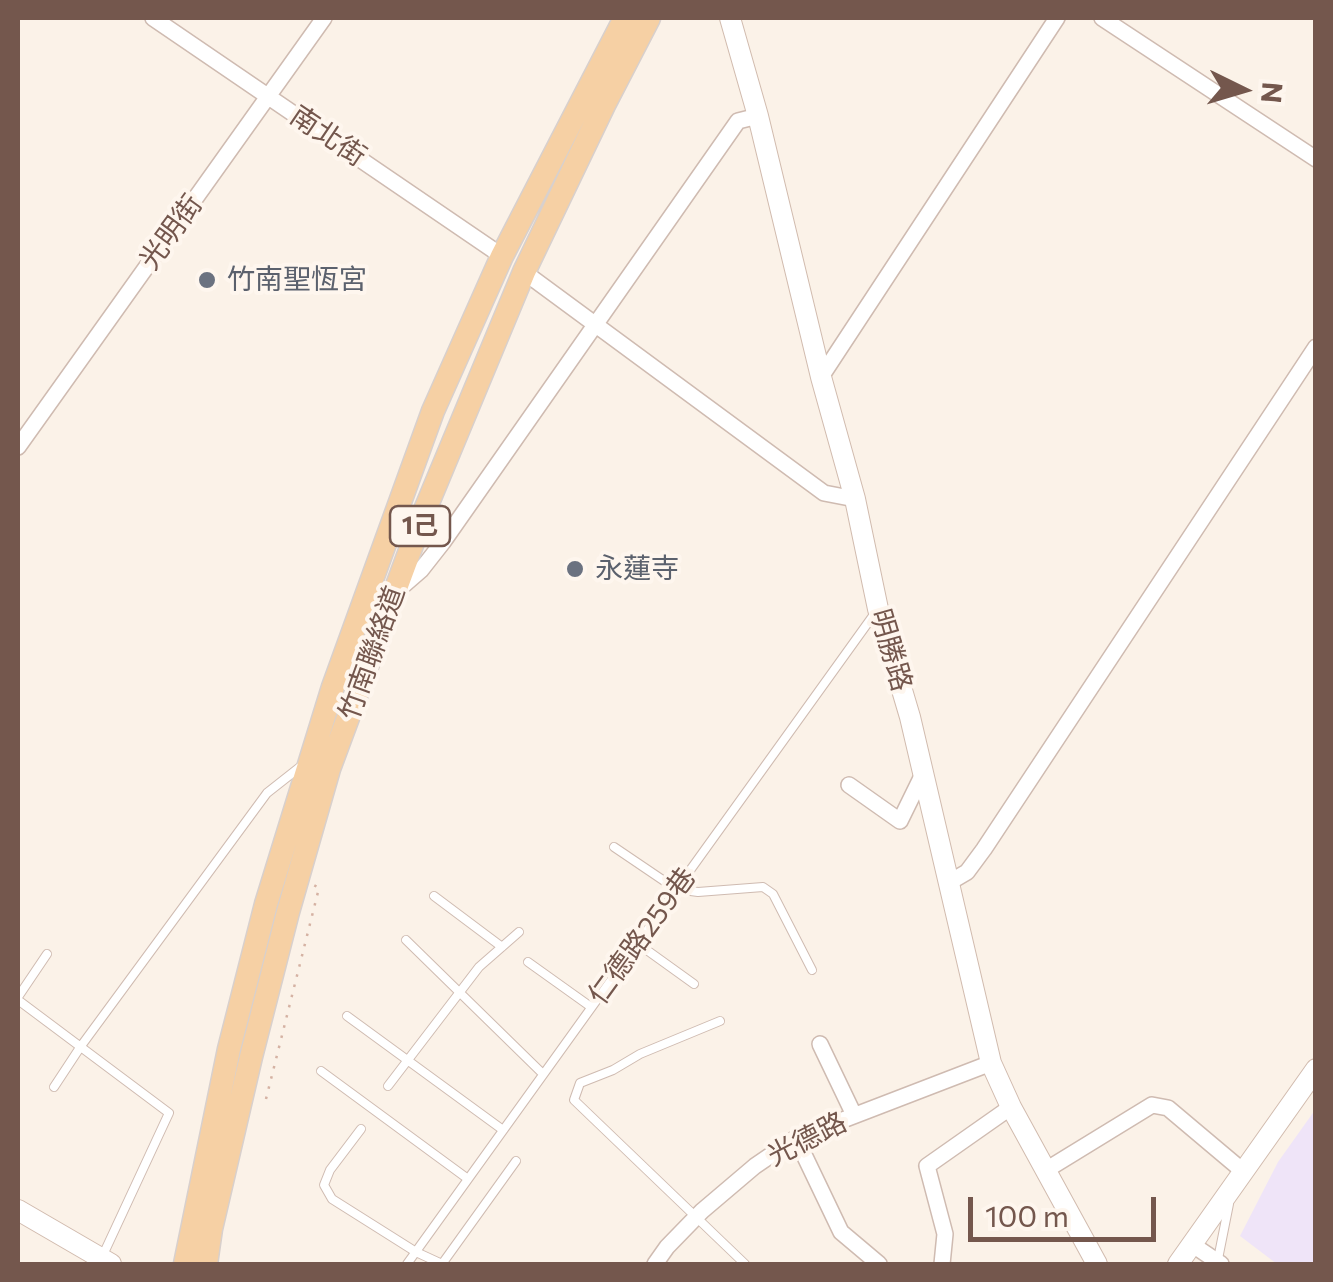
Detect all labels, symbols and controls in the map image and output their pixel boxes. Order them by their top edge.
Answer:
north arrow [1193,40,1293,140]
text: N [1255,81,1291,105]
street label: 南北街 [284,99,372,173]
street label: 光明街 [133,188,209,276]
place label: 竹南聖恆宮 [227,263,367,297]
marker: 竹南聖恆宮 [196,269,218,291]
road number: 1己 [390,506,450,546]
place label: 永蓮寺 [595,552,679,586]
marker: 永蓮寺 [564,558,586,580]
street label: 竹南聯絡道 [332,581,412,725]
street label: 明勝路 [863,605,919,695]
street label: 仁德路259巷 [581,861,703,1011]
street label: 光德路 [762,1105,852,1173]
scale bar [973,1177,1160,1239]
text: 100 m [985,1196,1069,1233]

